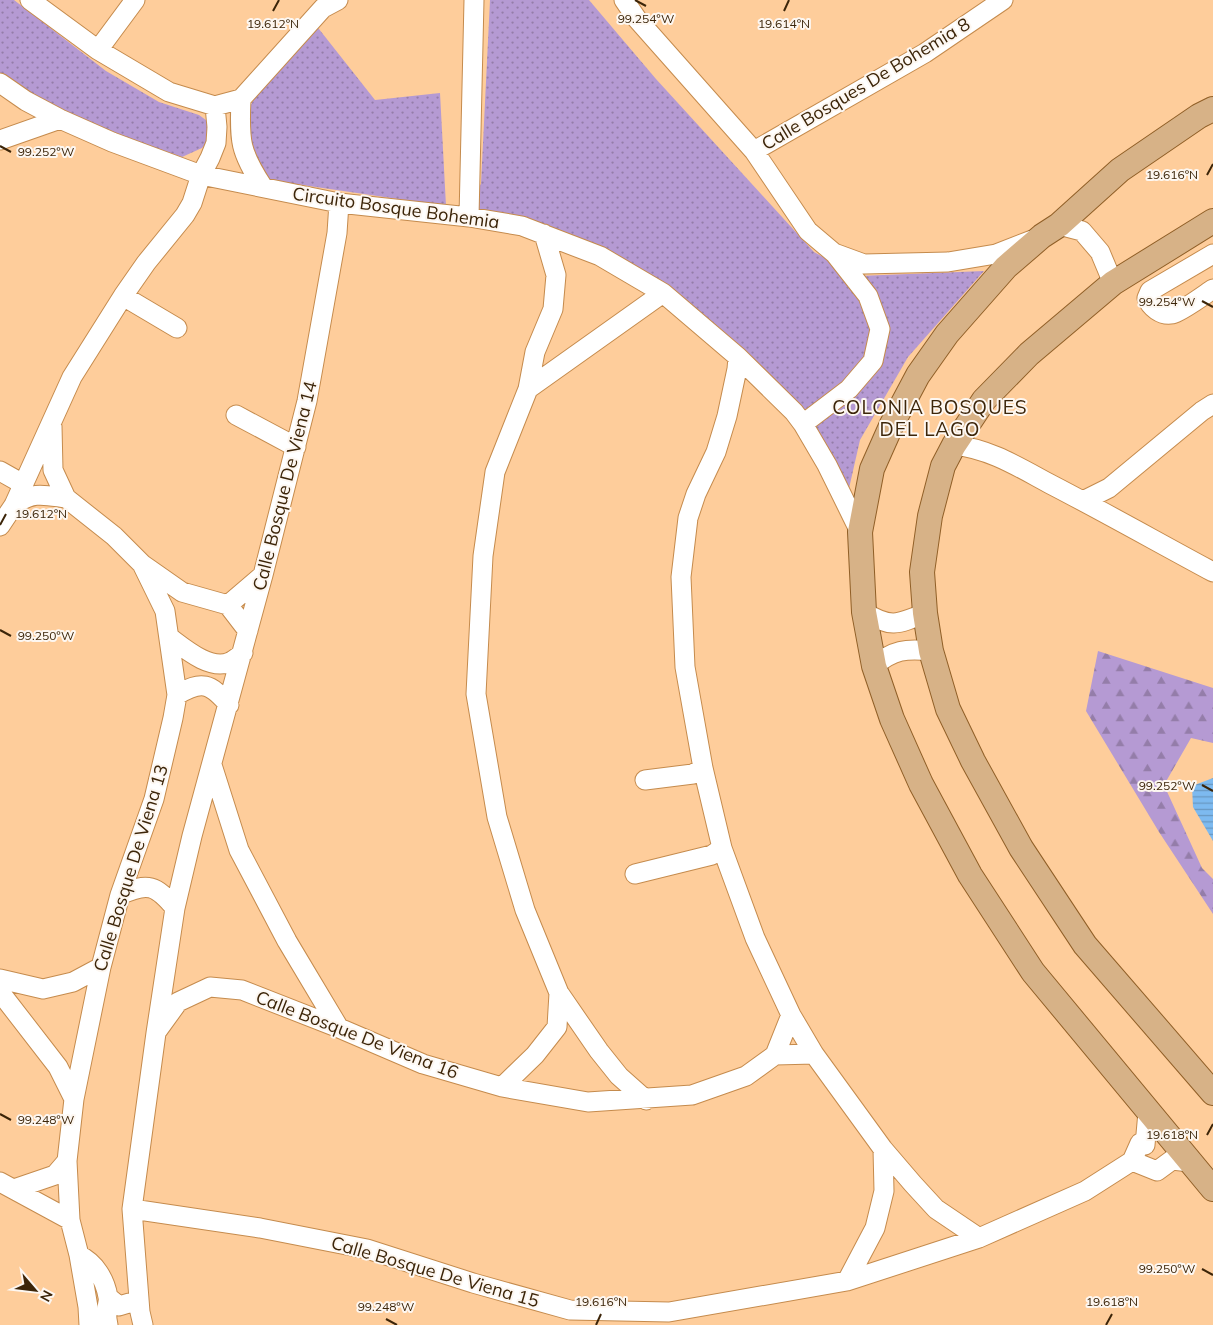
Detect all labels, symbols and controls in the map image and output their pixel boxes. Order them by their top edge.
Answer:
text: 99.254°W [618,11,674,26]
street label: Calle Bosques De Bohemia 8 [757,12,974,155]
text: 19.612°N [247,16,299,31]
text: 19.614°N [758,16,810,31]
text: 99.252°W [18,144,74,159]
text: 19.616°N [1146,167,1198,182]
street label: Circuito Bosque Bohemia [291,182,501,233]
text: 99.254°W [1139,294,1195,309]
street label: Calle Bosque De Viena 14 [247,378,322,593]
district label: COLONIA BOSQUES DEL LAGO [832,395,1028,441]
text: 19.612°N [15,506,67,521]
text: 99.250°W [18,628,74,643]
street label: Calle Bosque De Viena 13 [88,762,173,974]
text: 99.252°W [1139,778,1195,793]
street label: Calle Bosque De Viena 16 [253,985,462,1084]
text: 99.248°W [18,1112,74,1127]
text: 19.618°N [1146,1127,1198,1142]
street label: Calle Bosque De Viena 15 [329,1231,542,1312]
text: 99.250°W [1139,1261,1195,1276]
north arrow [10,1265,60,1315]
text: N [36,1287,57,1305]
text: 19.616°N [575,1294,627,1309]
text: 19.618°N [1086,1294,1138,1309]
text: 99.248°W [358,1299,414,1314]

